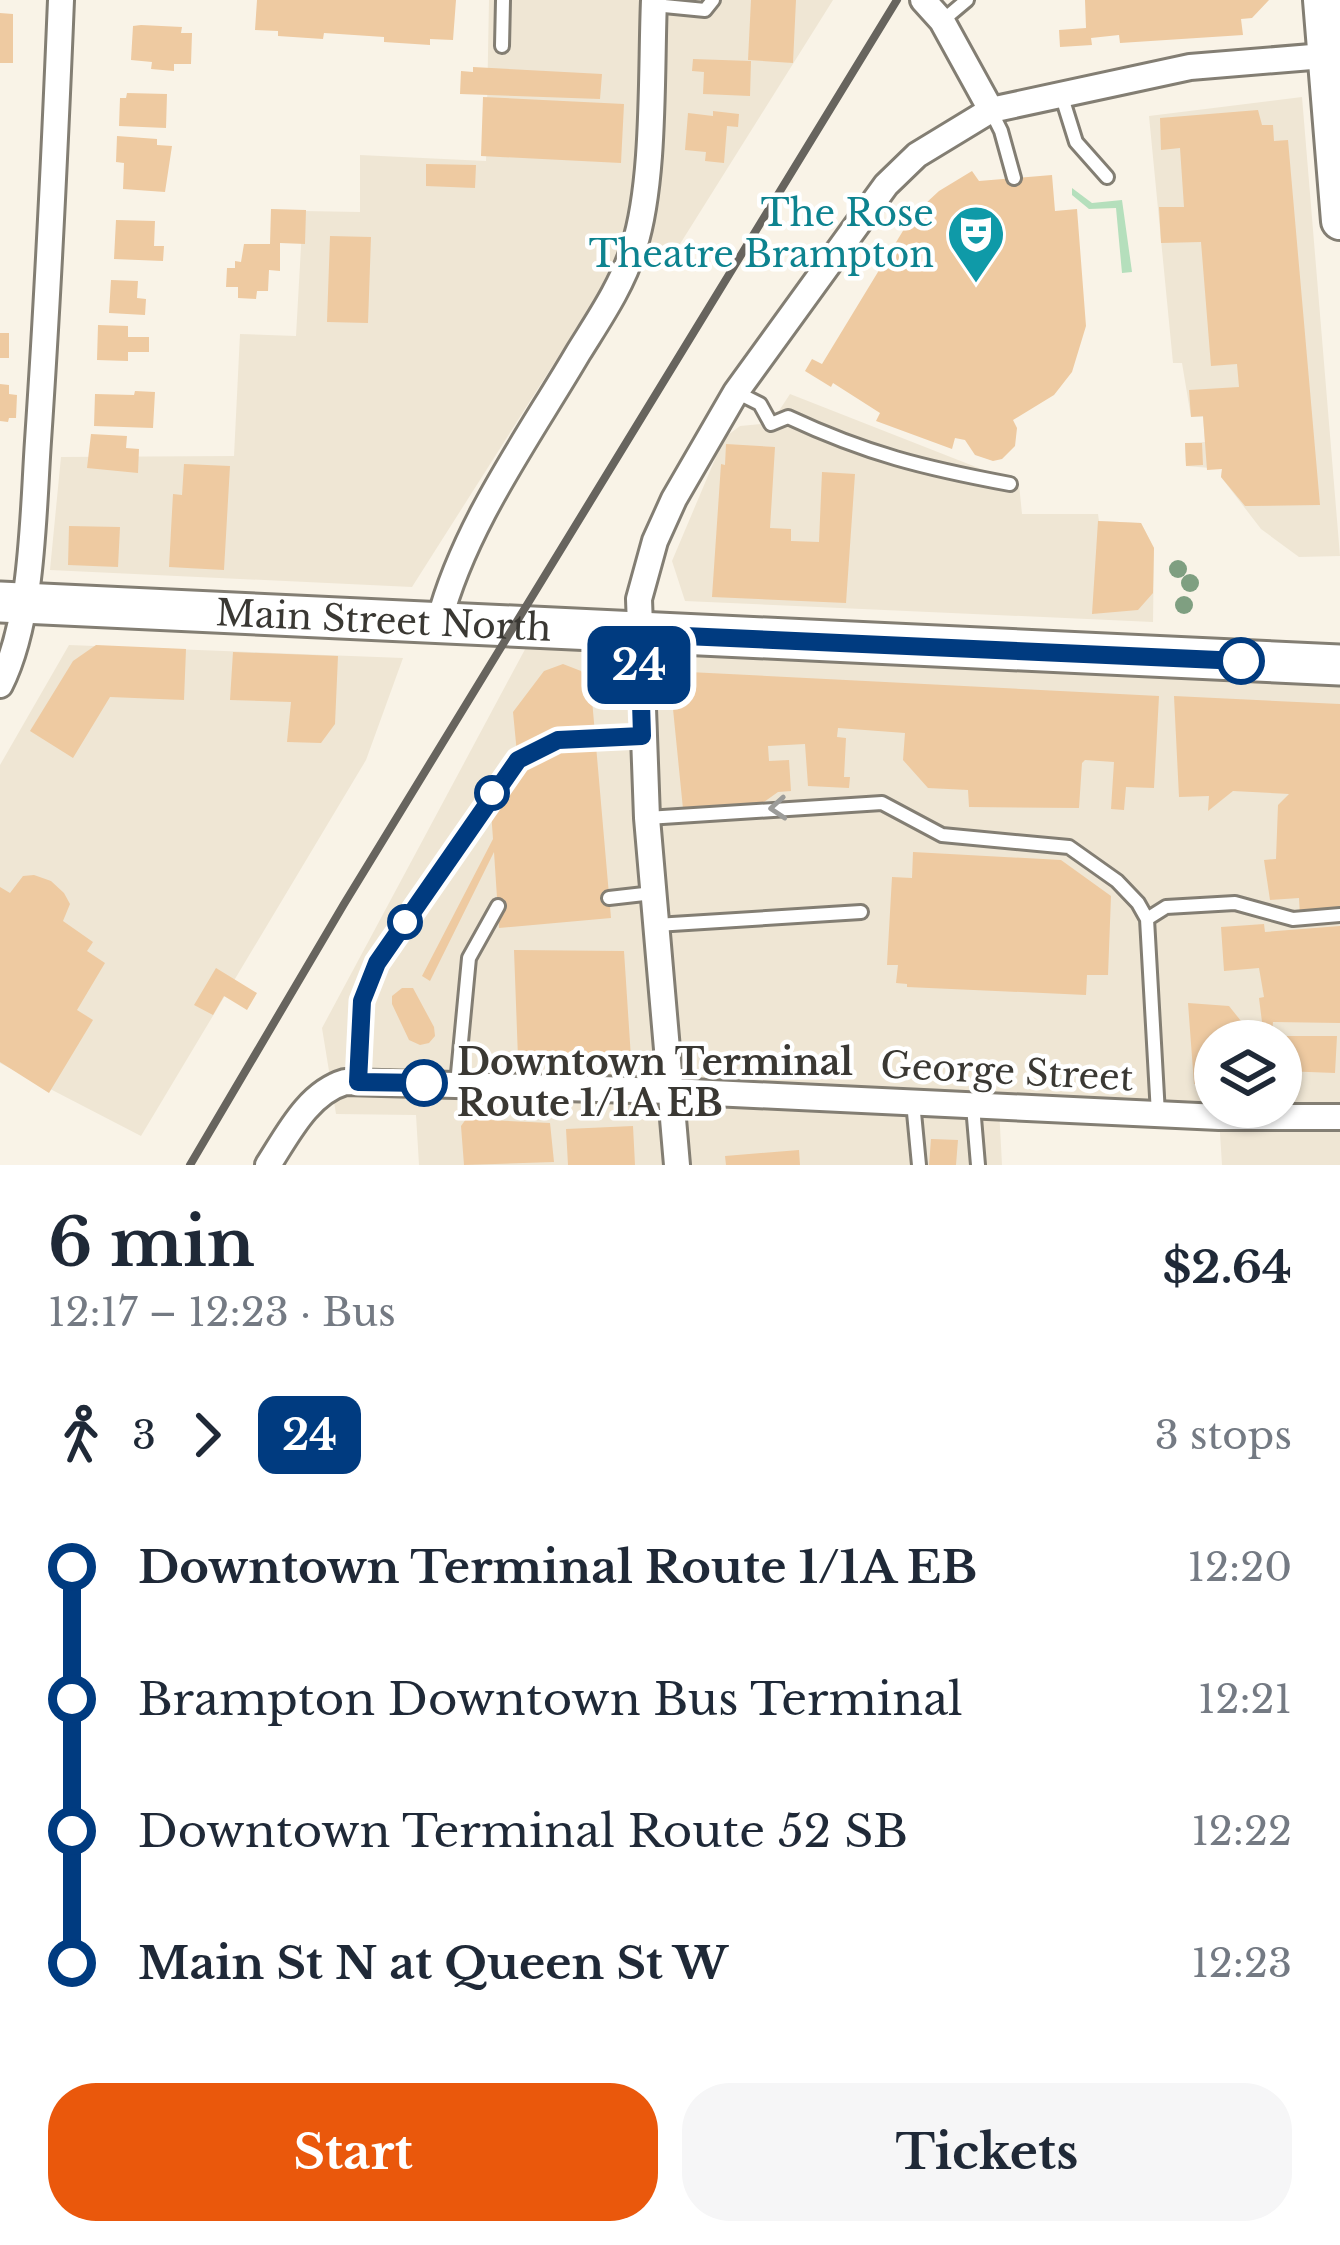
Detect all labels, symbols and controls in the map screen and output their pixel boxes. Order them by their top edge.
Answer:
place label: The Rose Theatre Brampton [589,191,934,277]
theatre icon: The Rose Theatre Brampton [945,203,1007,285]
street label: Main Street North [215,590,552,651]
line badge: 24 [585,626,693,704]
text: 24 [611,639,667,691]
unlabelled marker [1219,639,1263,683]
unlabelled marker [476,777,508,809]
one-way arrow [768,794,787,820]
unlabelled marker [389,906,421,938]
map controls [1194,1020,1302,1128]
button: layers [1194,1020,1302,1128]
place label: Downtown Terminal Route 1/1A EB [457,1040,853,1126]
street label: George Street [879,1042,1135,1101]
marker: Downtown Terminal Route 1/1A EB [402,1061,446,1105]
text: 6 min [48,1202,255,1284]
text: $2.64 [1162,1239,1292,1295]
text: 12:17 – 12:23 · Bus [48,1288,396,1337]
icon: walk [48,1402,114,1468]
icon: forward [174,1402,240,1468]
text: 24 [282,1409,337,1461]
text: 3 [132,1411,156,1460]
text: 3 stops [1155,1411,1292,1460]
text: Downtown Terminal Route 1/1A EB [138,1539,977,1595]
text: 12:20 [1188,1543,1292,1592]
text: Brampton Downtown Bus Terminal [138,1671,963,1727]
text: 12:21 [1198,1675,1292,1724]
text: Downtown Terminal Route 52 SB [138,1803,908,1859]
text: 12:22 [1191,1807,1292,1856]
text: Main St N at Queen St W [138,1935,728,1991]
text: 12:23 [1191,1939,1292,1988]
button: Start [48,2083,658,2221]
button: Tickets [682,2083,1292,2221]

